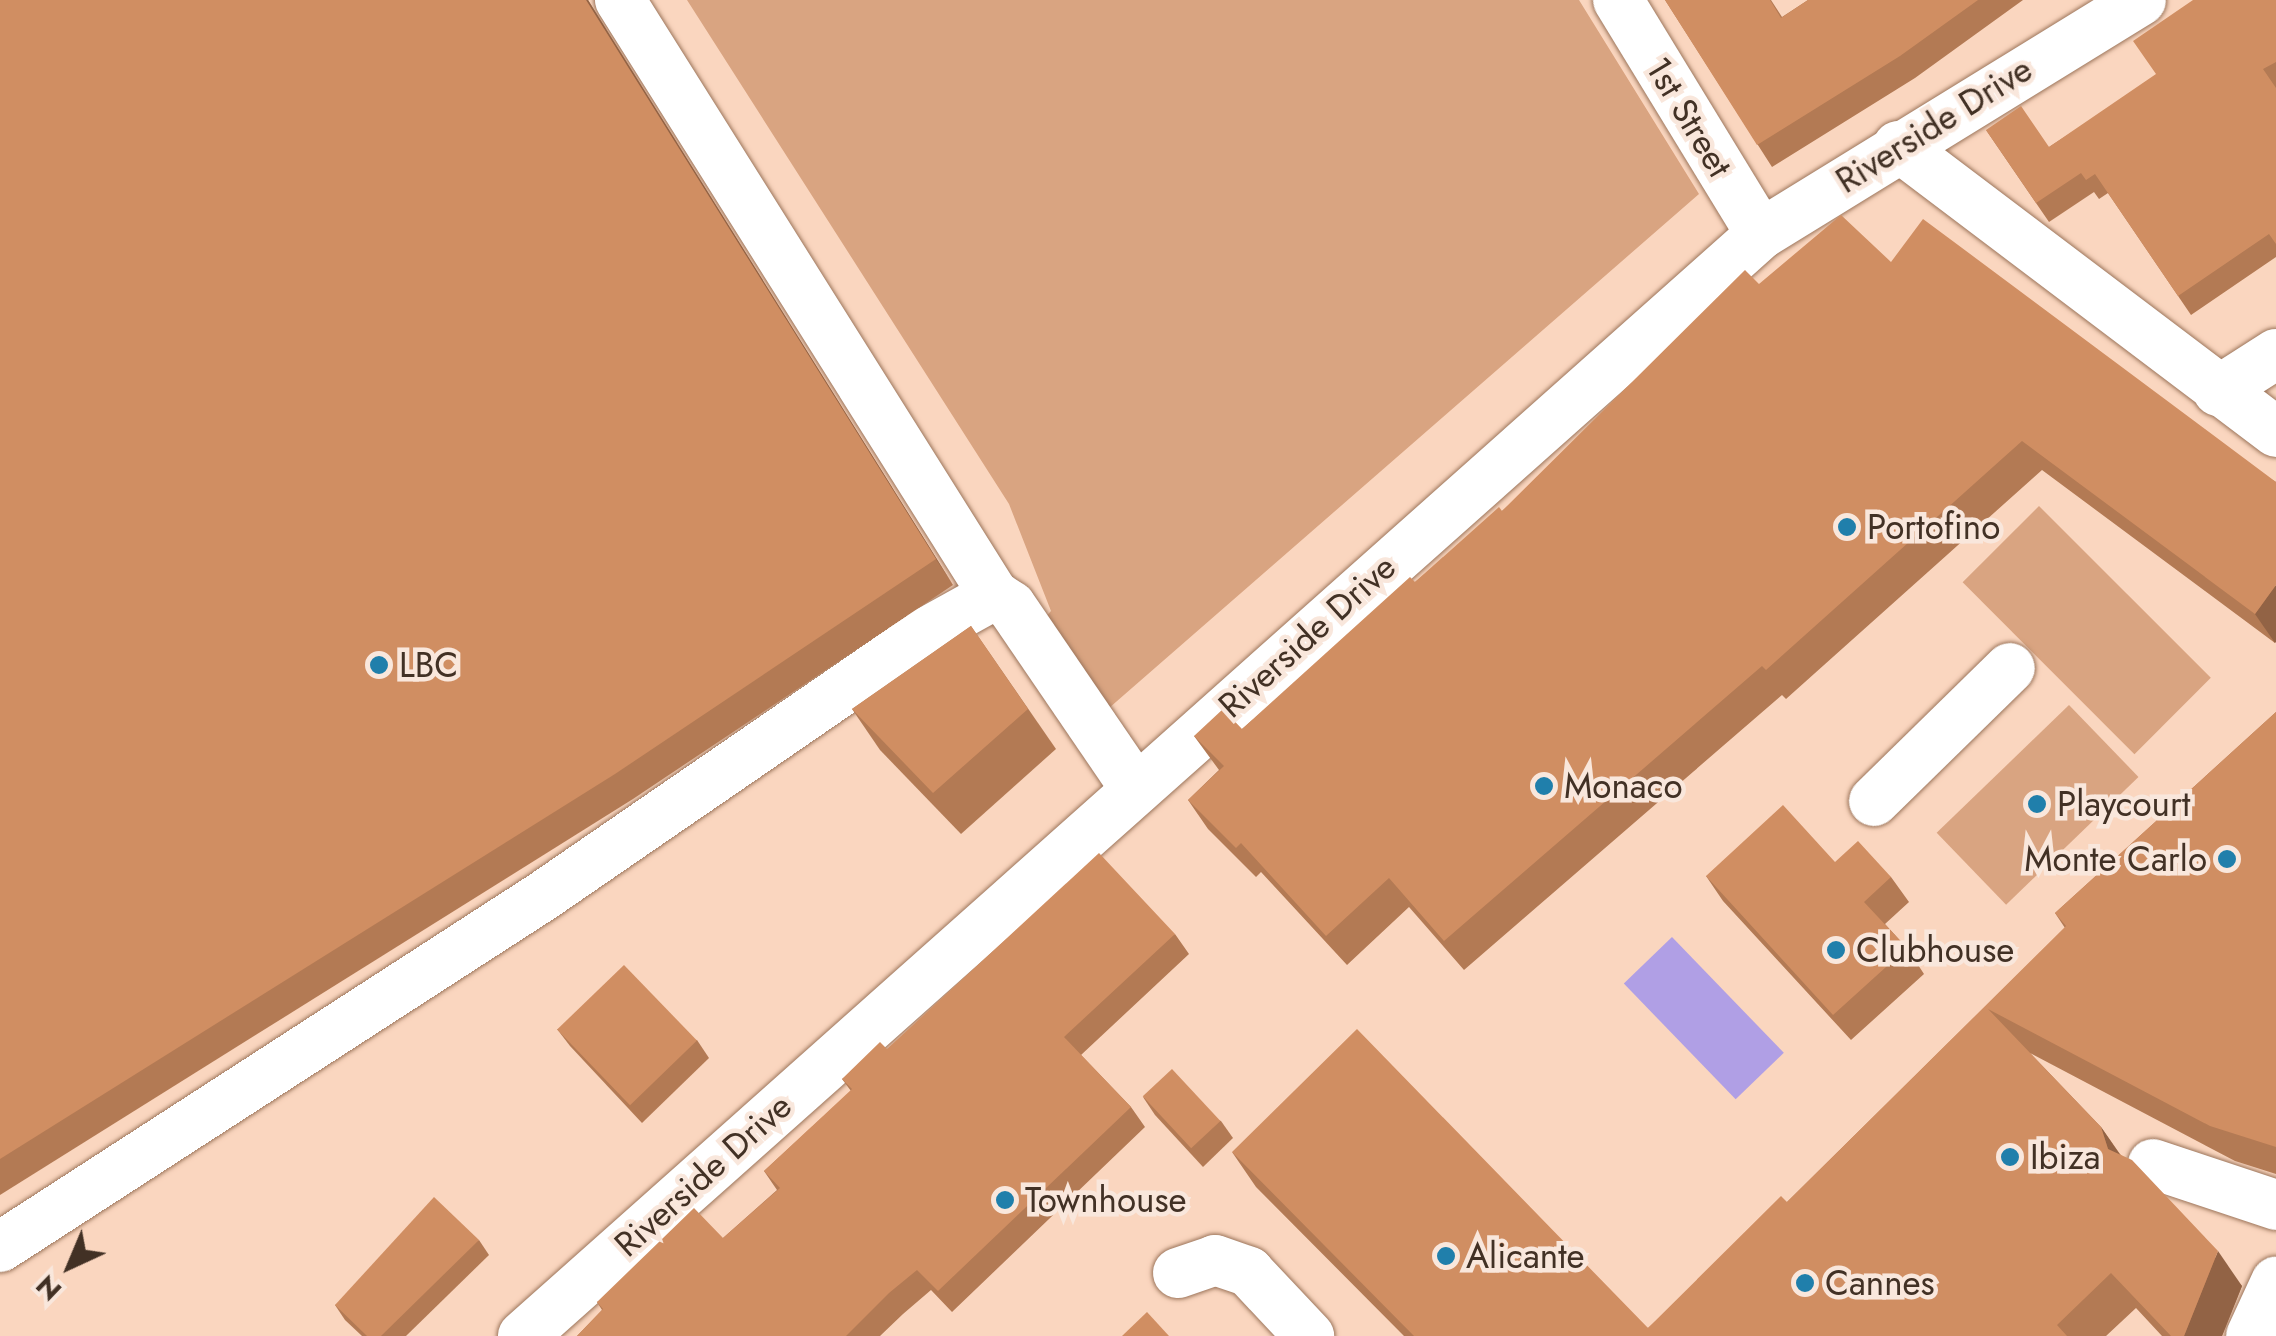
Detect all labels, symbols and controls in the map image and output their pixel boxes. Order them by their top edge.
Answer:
street label: Riverside Drive [1828,48,2040,202]
street label: 1st Street [1637,49,1741,185]
place label: Portofino [1867,506,2000,548]
marker: Portofino [1836,516,1858,538]
street label: Riverside Drive [1210,546,1404,726]
place label: LBC [399,644,458,686]
marker: LBC [368,654,390,676]
place label: Monaco [1564,765,1683,807]
marker: Monaco [1533,775,1555,797]
place label: Playcourt [2057,783,2190,825]
marker: Playcourt [2026,793,2048,815]
place label: Monte Carlo [2024,838,2207,880]
marker: Monte Carlo [2216,848,2238,870]
place label: Clubhouse [1856,929,2014,971]
marker: Clubhouse [1825,939,1847,961]
street label: Riverside Drive [606,1085,800,1265]
place label: Ibiza [2030,1136,2101,1178]
marker: Ibiza [1999,1146,2021,1168]
place label: Townhouse [1025,1179,1187,1221]
marker: Townhouse [994,1189,1016,1211]
north arrow [20,1216,120,1316]
place label: Alicante [1466,1235,1585,1277]
marker: Alicante [1435,1245,1457,1267]
place label: Cannes [1825,1262,1935,1304]
text: N [27,1265,71,1310]
marker: Cannes [1794,1272,1816,1294]

